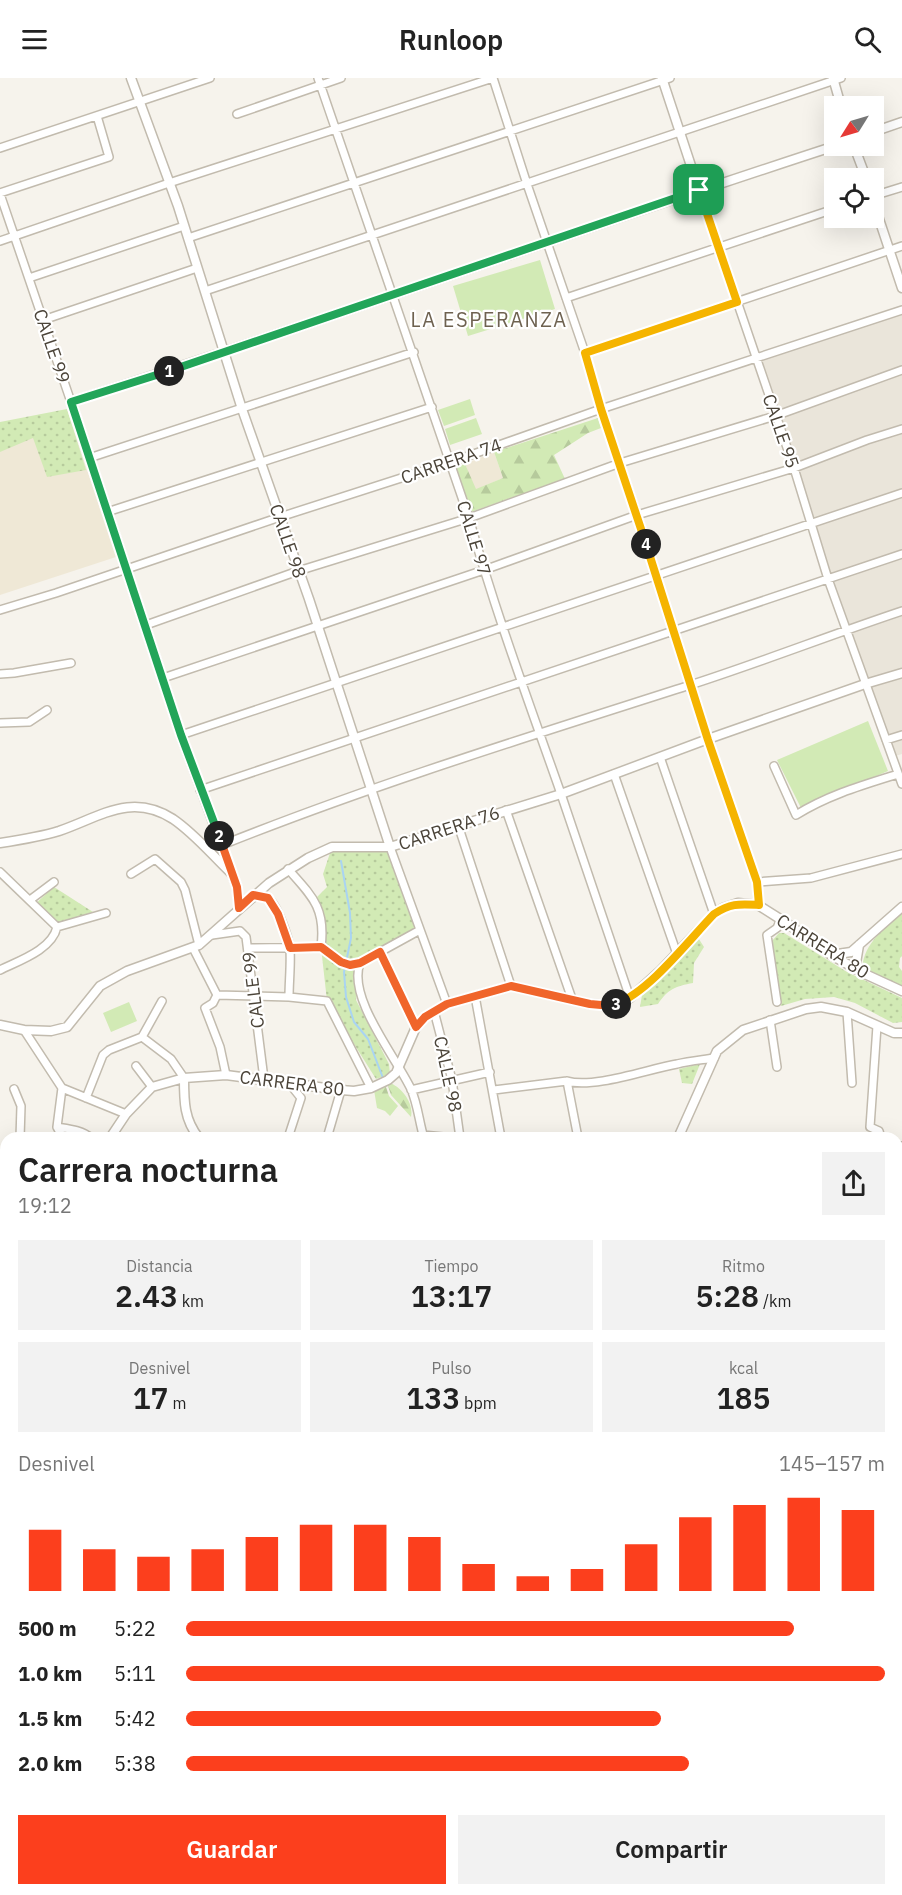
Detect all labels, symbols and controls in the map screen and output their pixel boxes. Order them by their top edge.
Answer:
text: Runloop [399,22,503,57]
icon: menu [18,23,51,56]
icon: search [851,23,884,56]
north arrow [824,96,884,156]
map controls [824,96,884,228]
pin [673,164,724,215]
button: locate [824,168,884,228]
icon: arrive [682,173,715,206]
street label: CALLE 99 [29,306,75,386]
district label: LA ESPERANZA [410,306,568,333]
pin: 1 [154,356,184,386]
text: 1 [164,361,174,381]
street label: CALLE 95 [758,391,804,471]
street label: CARRERA 74 [398,433,505,489]
street label: CALLE 97 [452,498,496,578]
street label: CALLE 98 [265,501,311,581]
pin: 4 [631,529,661,559]
text: 4 [641,534,651,554]
street label: CARRERA 76 [395,801,503,855]
pin: 2 [204,821,234,851]
text: 2 [214,826,224,846]
street label: CARRERA 80 [772,908,874,984]
street label: CALLE 99 [237,950,269,1030]
pin: 3 [601,989,631,1019]
text: 3 [611,994,621,1014]
street label: CALLE 98 [429,1034,467,1114]
street label: CARRERA 80 [238,1065,346,1101]
text: Carrera nocturna [18,1148,278,1191]
button: share [822,1152,885,1215]
text: 19:12 [18,1192,72,1219]
text: Distancia [126,1256,193,1276]
text: Tiempo [424,1256,479,1276]
text: Ritmo [722,1256,765,1276]
text: 2.43 [115,1276,178,1315]
text: 13:17 [411,1276,492,1315]
text: 5:28 [696,1276,759,1315]
text: km [178,1291,204,1311]
text: /km [759,1291,791,1311]
text: Desnivel [129,1358,190,1378]
text: Pulso [432,1358,471,1378]
text: kcal [729,1358,758,1378]
text: 17 [133,1378,169,1417]
text: 133 [406,1378,460,1417]
text: 185 [717,1378,771,1417]
text: m [169,1393,186,1413]
text: bpm [460,1393,497,1413]
text: Desnivel [18,1450,95,1477]
text: 145–157 m [779,1450,885,1477]
text: 500 m [18,1615,77,1642]
text: 5:22 [114,1615,156,1642]
text: 1.0 km [18,1660,82,1687]
text: 5:11 [114,1660,156,1687]
text: 1.5 km [18,1705,82,1732]
text: 5:42 [114,1705,156,1732]
text: 2.0 km [18,1750,82,1777]
text: 5:38 [114,1750,156,1777]
button: Guardar [18,1815,446,1884]
button: Compartir [458,1815,885,1884]

